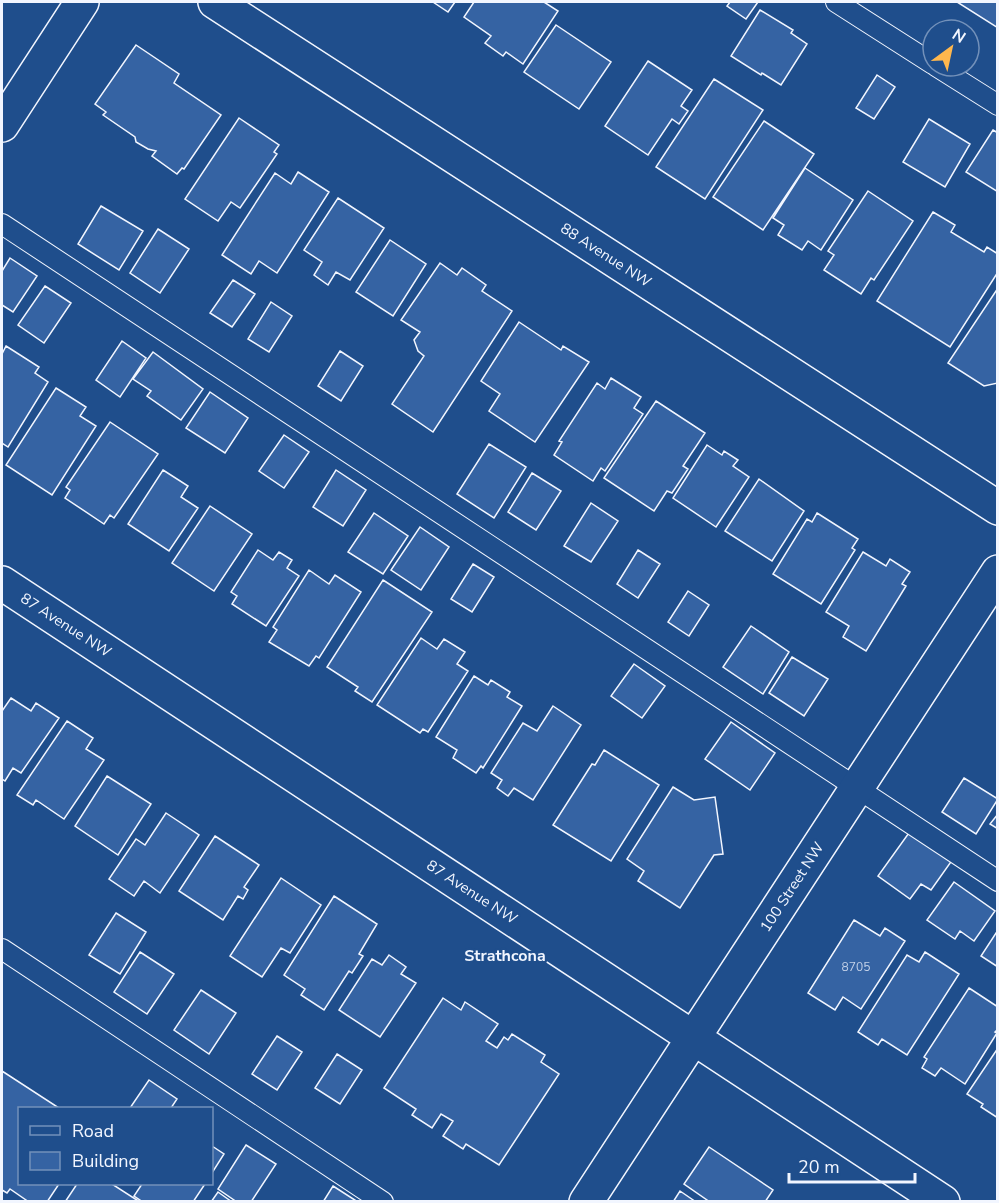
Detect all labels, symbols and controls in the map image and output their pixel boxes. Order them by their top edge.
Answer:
north arrow [921,18,981,78]
text: N [948,24,970,49]
street label: 88 Avenue NW [557,218,656,292]
street label: 87 Avenue NW [17,588,116,662]
street label: 100 Street NW [755,838,829,936]
street label: 87 Avenue NW [423,855,522,929]
district label: Strathcona [464,945,546,967]
house number: 8705 [842,959,870,975]
legend [18,1107,213,1185]
text: Road [72,1119,114,1143]
scale bar [789,1146,915,1184]
text: Building [72,1149,139,1173]
text: 20 m [798,1155,840,1179]

